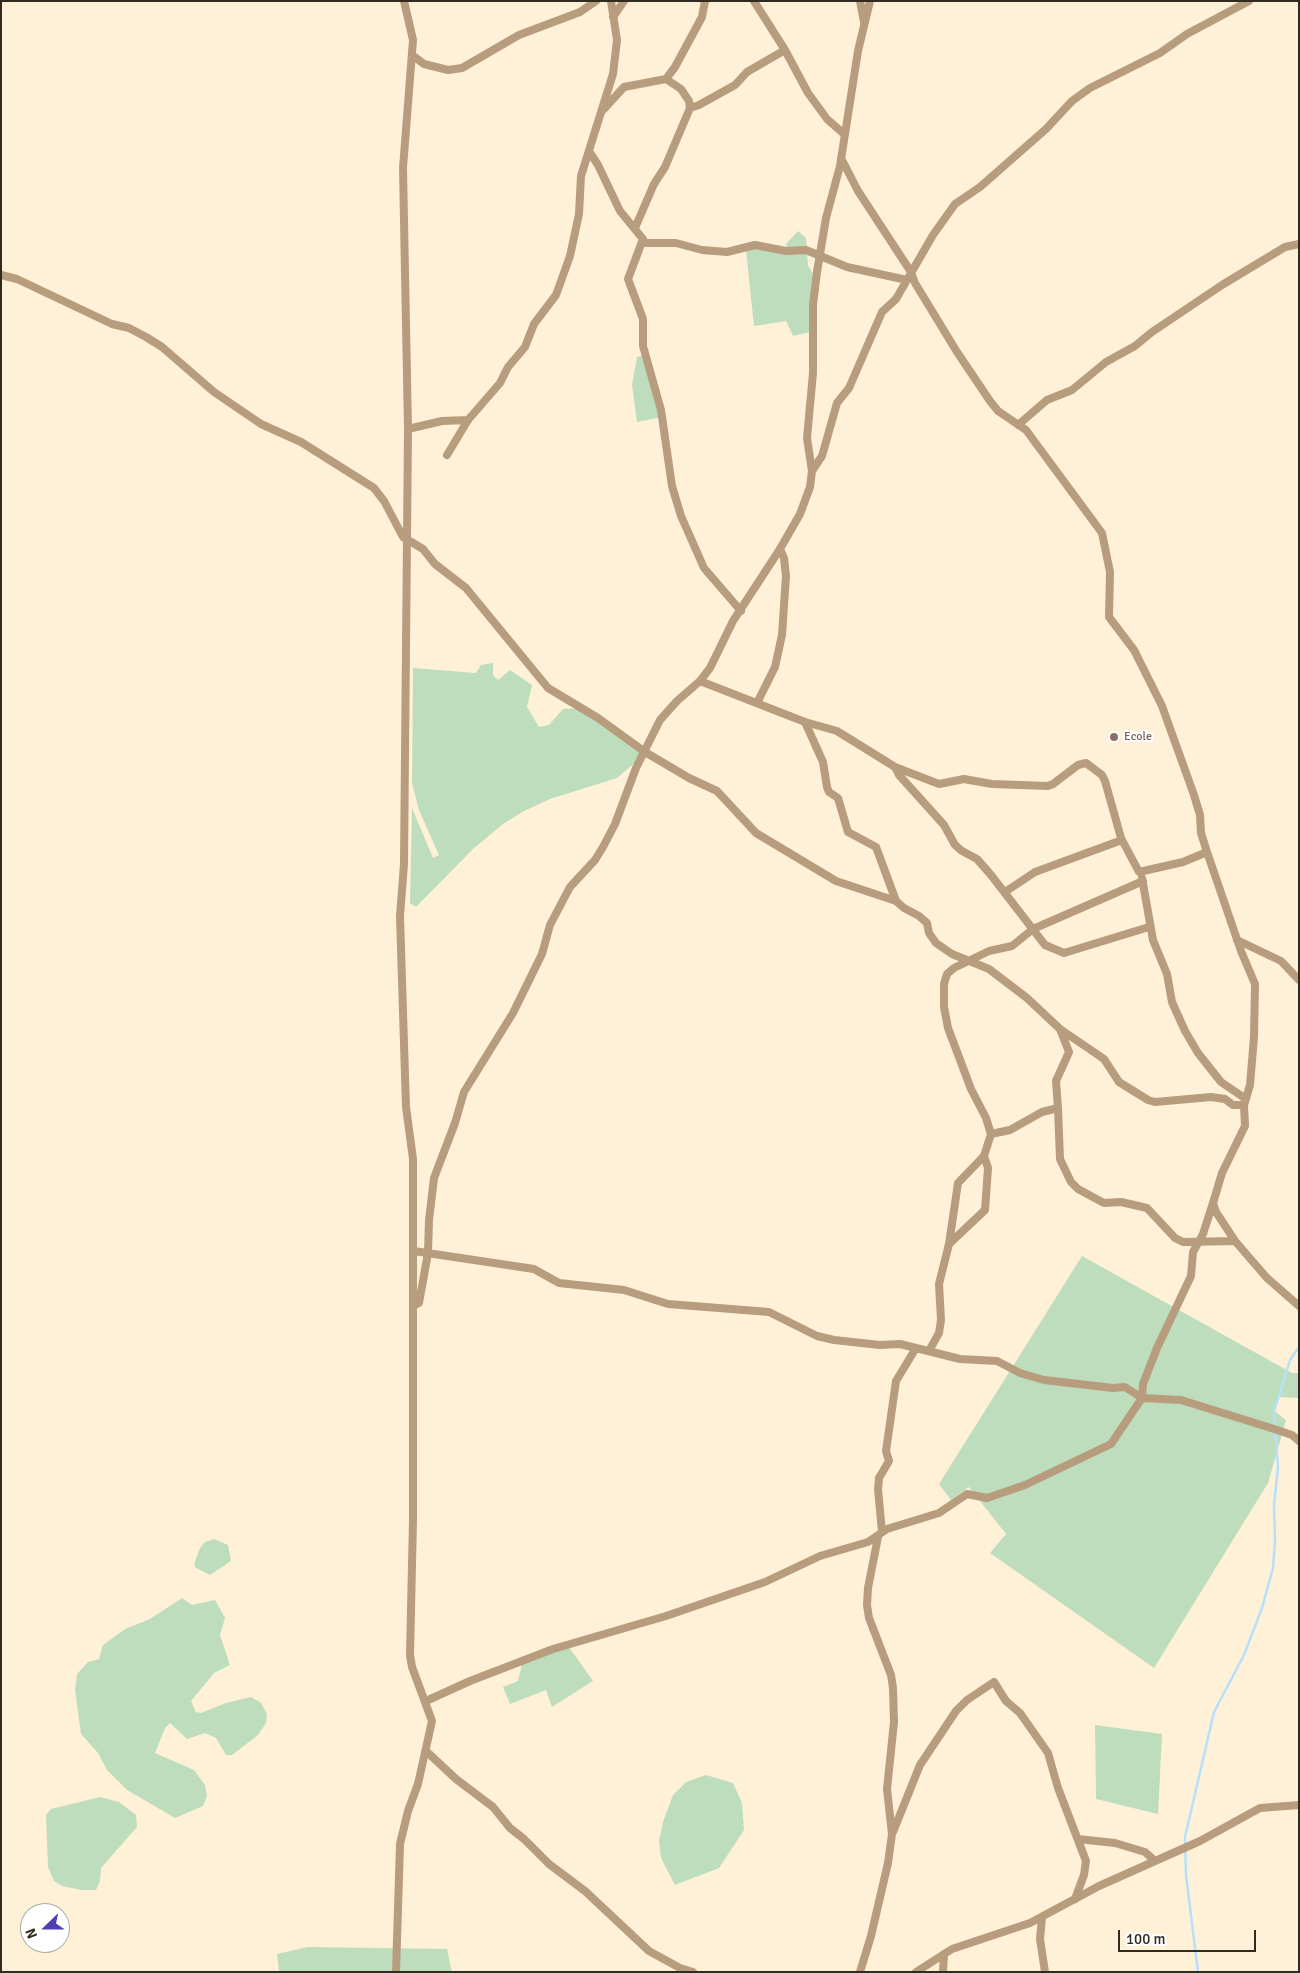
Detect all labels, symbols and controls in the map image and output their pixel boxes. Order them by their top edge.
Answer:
place label: Ecole [1124,730,1152,744]
marker: Ecole [1108,731,1120,743]
north arrow [20,1903,70,1953]
scale bar [1120,1920,1258,1952]
text: N [22,1926,41,1941]
text: 100 m [1126,1930,1166,1948]

